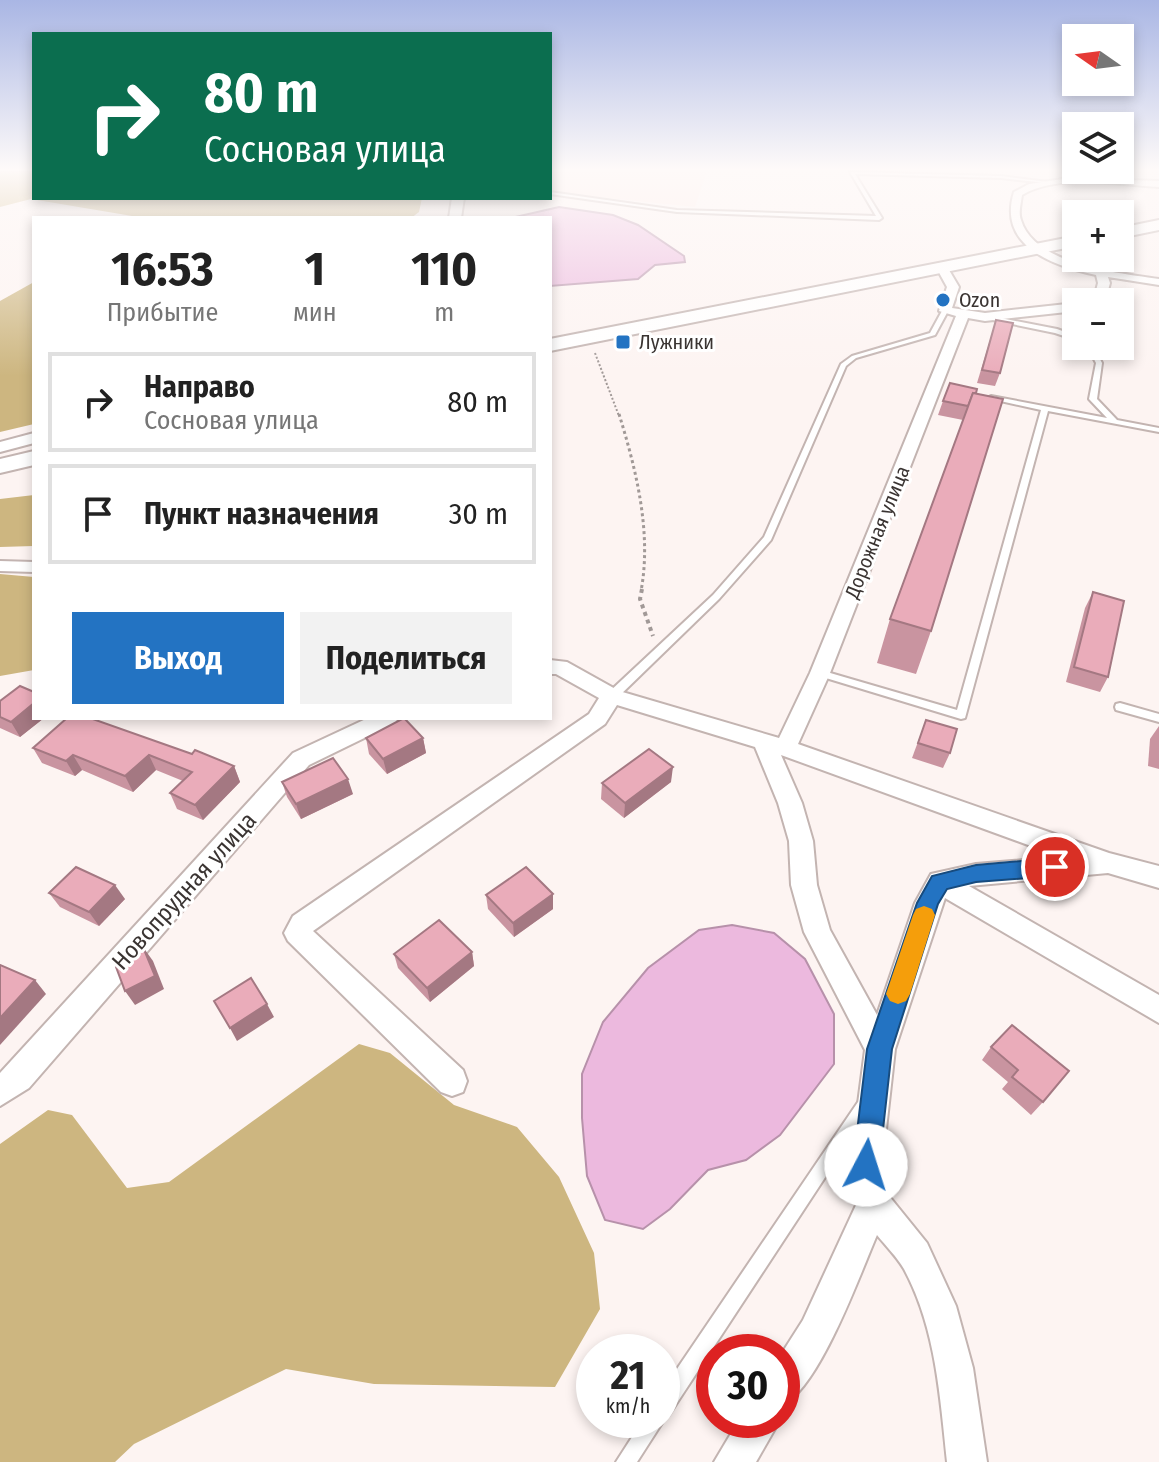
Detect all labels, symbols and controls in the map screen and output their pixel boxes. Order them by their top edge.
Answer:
north arrow [1062,24,1134,96]
map controls [1062,24,1134,360]
text: 80 m [204,60,319,127]
icon: right [72,64,176,168]
button: layers [1062,112,1134,184]
text: Сосновая улица [204,128,446,172]
button: + [1062,200,1134,272]
text: 16:53 [111,240,214,298]
text: 1 [305,240,325,298]
text: 110 [411,240,477,298]
place label: Ozon [959,288,1000,312]
button: − [1062,288,1134,360]
marker: Ozon [934,291,952,309]
text: Прибытие [107,297,218,328]
text: мин [293,297,337,328]
text: m [434,297,454,328]
place label: Лужники [639,330,714,354]
marker: Лужники [614,333,632,351]
text: Направо [144,369,255,405]
icon: right [76,380,120,424]
text: 80 m [447,384,508,420]
text: Сосновая улица [144,405,319,436]
street label: Дорожная улица [839,462,914,603]
icon: arrive [76,492,120,536]
text: Пункт назначения [144,496,379,532]
text: 30 m [449,496,508,532]
button: Выход [72,612,284,704]
button: Поделиться [300,612,512,704]
street label: Новопрудная улица [106,807,262,975]
pin [1021,833,1089,901]
icon: arrive [1033,845,1077,889]
position arrow [824,1123,908,1207]
speed limit sign: 30 [696,1334,800,1438]
text: 21 [611,1352,645,1400]
text: km/h [606,1394,650,1418]

